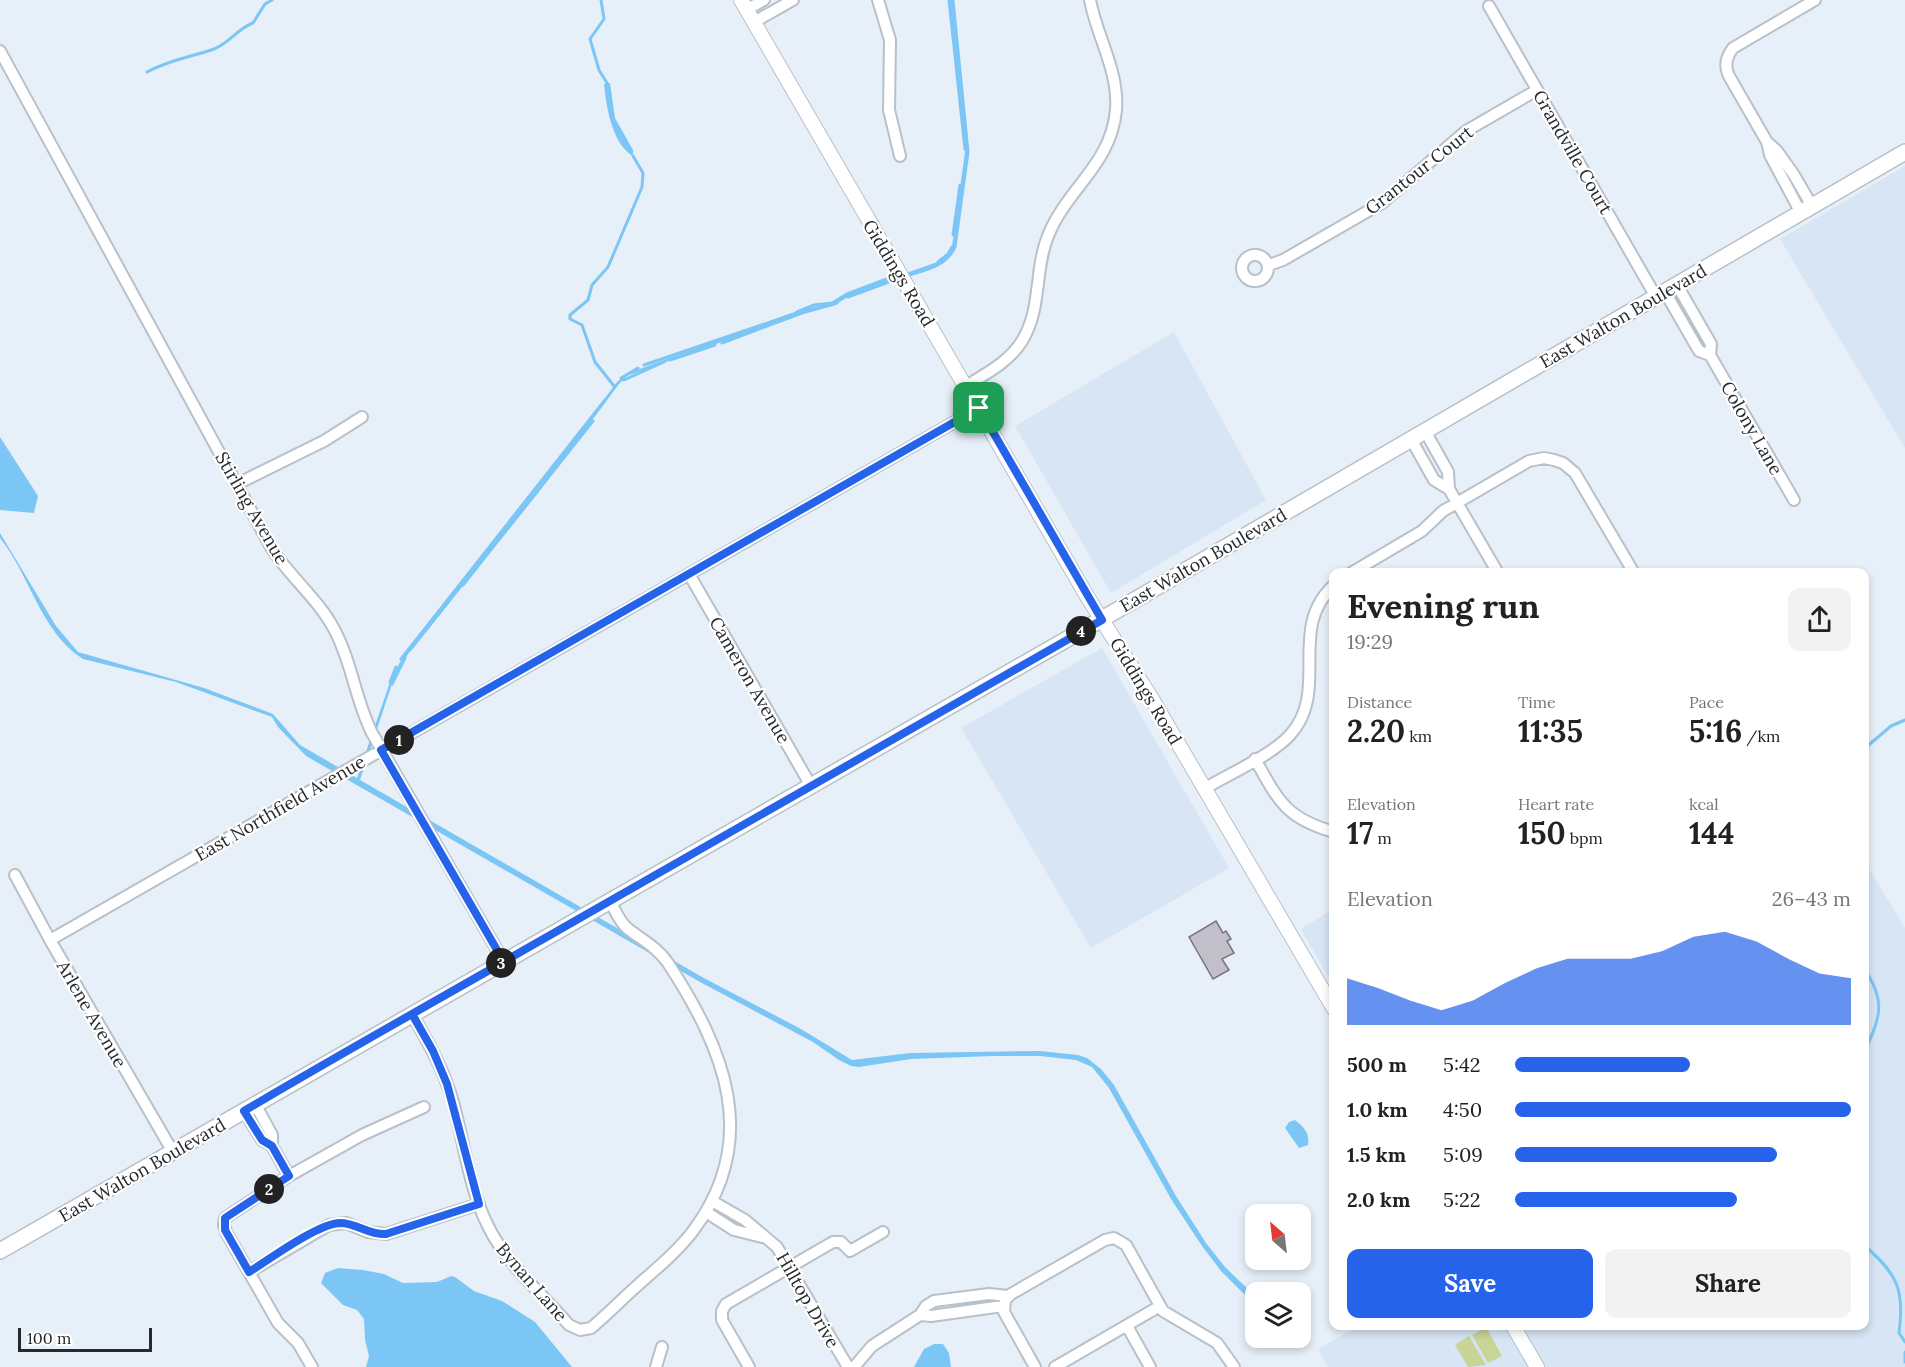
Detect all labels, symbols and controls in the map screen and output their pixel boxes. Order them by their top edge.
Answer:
street label: Grandville Court [1528,86,1618,218]
street label: Grantour Court [1360,121,1478,219]
street label: Giddings Road [858,215,940,331]
street label: East Walton Boulevard [1536,259,1711,373]
street label: Colony Lane [1716,377,1788,479]
pin [953,382,1004,433]
icon: arrive [962,391,995,424]
street label: Stirling Avenue [210,447,294,569]
street label: East Walton Boulevard [1116,503,1291,617]
text: Evening run [1347,585,1539,627]
button: share [1788,588,1851,651]
street label: Cameron Avenue [704,612,796,748]
pin: 4 [1066,616,1096,646]
text: 4 [1077,621,1085,641]
text: 19:29 [1347,629,1393,654]
street label: Giddings Road [1105,633,1187,749]
text: Distance [1347,692,1412,712]
text: Time [1518,692,1556,712]
text: Pace [1689,692,1724,712]
text: 2.20 [1347,712,1405,750]
text: 11:35 [1518,712,1583,750]
text: 5:16 [1689,712,1742,750]
pin: 1 [384,725,414,755]
text: km [1405,726,1432,746]
text: /km [1742,726,1780,746]
text: 1 [396,730,402,750]
street label: East Northfield Avenue [191,750,369,866]
text: Elevation [1347,794,1416,814]
text: Heart rate [1518,794,1594,814]
text: kcal [1689,794,1719,814]
text: 17 [1347,814,1373,852]
text: 150 [1518,814,1565,852]
text: 144 [1689,814,1734,852]
text: m [1373,828,1392,848]
text: bpm [1565,828,1603,848]
text: Elevation [1347,886,1433,911]
text: 26–43 m [1772,886,1851,911]
pin: 3 [486,948,516,978]
text: 3 [497,953,505,973]
street label: Arlene Avenue [52,955,132,1072]
text: 500 m [1347,1052,1407,1077]
text: 5:42 [1443,1052,1480,1077]
text: 1.0 km [1347,1097,1408,1122]
text: 4:50 [1443,1097,1482,1122]
street label: East Walton Boulevard [55,1113,230,1227]
text: 1.5 km [1347,1142,1406,1167]
text: 5:09 [1443,1142,1483,1167]
pin: 2 [254,1174,284,1204]
text: 2 [265,1179,273,1199]
text: 2.0 km [1347,1187,1410,1212]
text: 5:22 [1443,1187,1480,1212]
north arrow [1245,1204,1311,1270]
map controls [1245,1204,1311,1348]
street label: Bynan Lane [491,1238,573,1326]
street label: Hilltop Drive [771,1248,845,1352]
button: Save [1347,1249,1593,1318]
button: Share [1605,1249,1851,1318]
button: layers [1245,1282,1311,1348]
scale bar [18,1325,152,1352]
text: 100 m [27,1328,71,1348]

